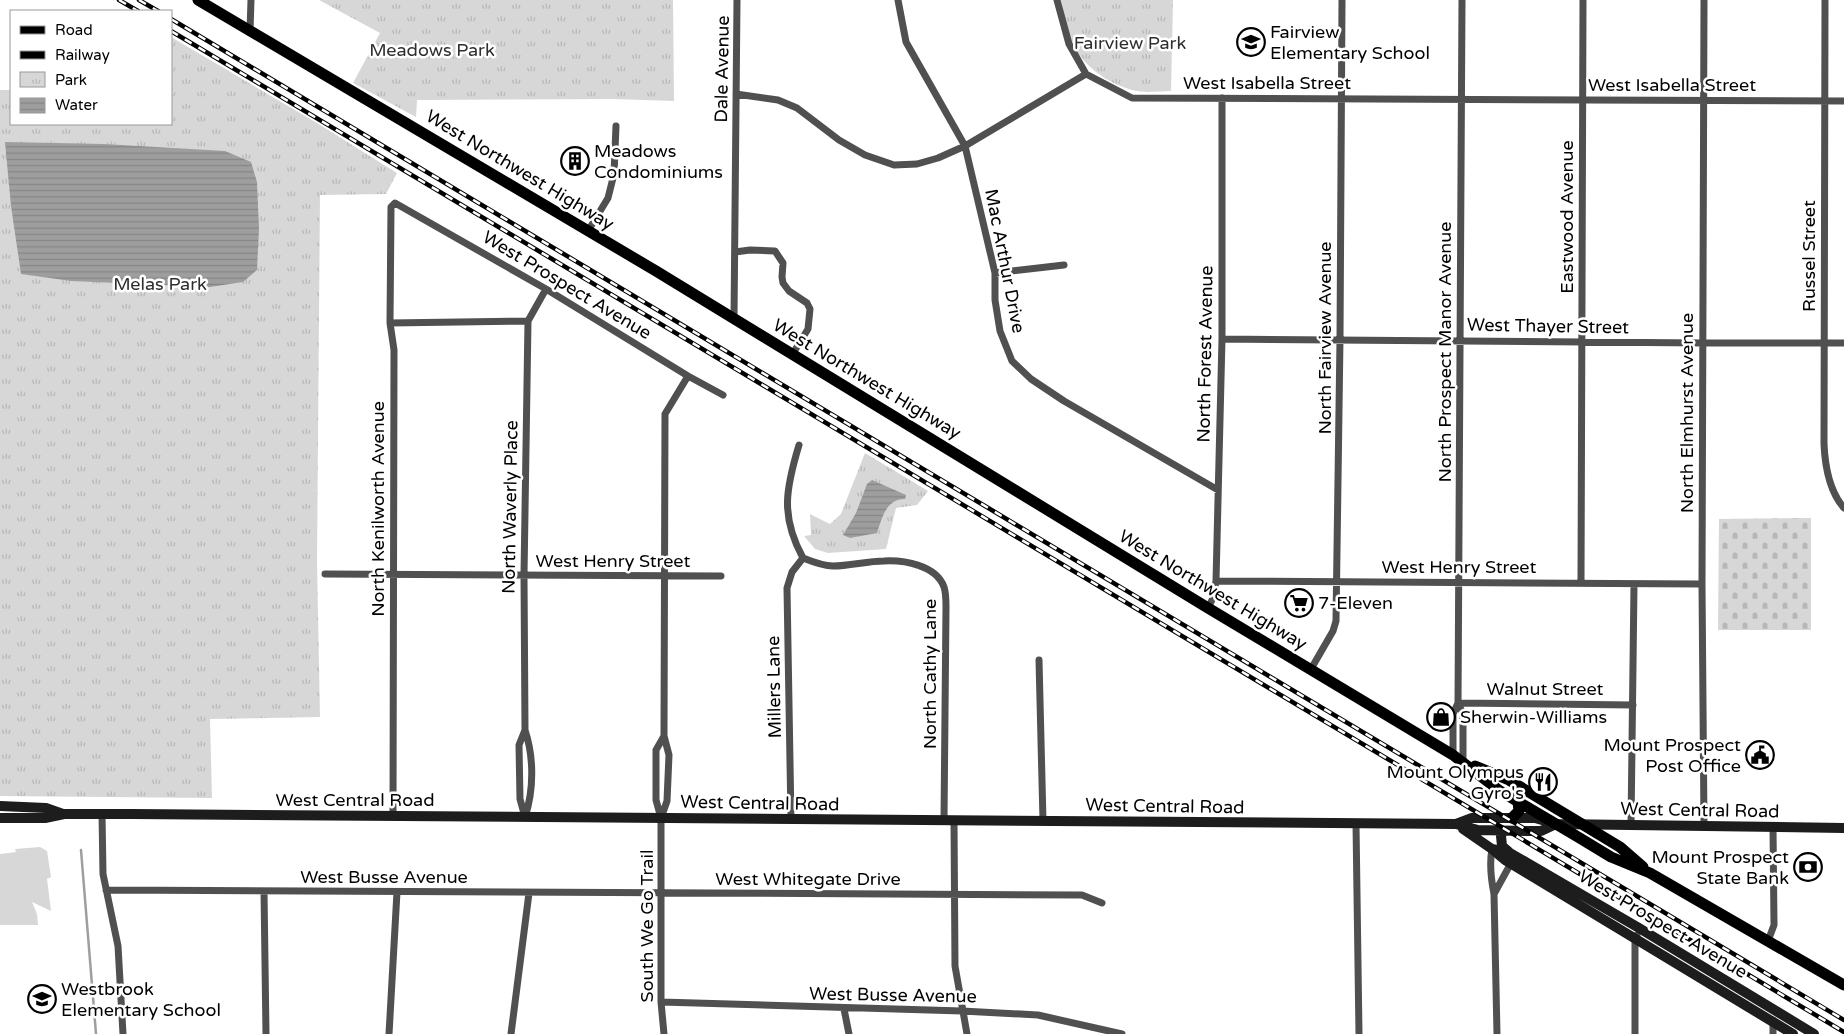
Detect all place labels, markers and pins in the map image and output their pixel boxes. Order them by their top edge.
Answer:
place label: Fairview Elementary School [1270,21,1430,64]
school or university icon: Fairview Elementary School [1236,27,1266,57]
place label: Meadows Condominiums [594,140,723,183]
building icon: Meadows Condominiums [560,146,590,176]
supermarket icon: 7-Eleven [1284,588,1314,618]
place label: 7-Eleven [1318,592,1393,614]
shop icon: Sherwin-Williams [1426,702,1456,732]
place label: Sherwin-Williams [1460,706,1607,728]
place label: Mount Prospect Post Office [1603,734,1741,777]
public building icon: Mount Prospect Post Office [1745,740,1775,770]
place label: Mount Olympus Gyro's [1387,761,1524,804]
restaurant icon: Mount Olympus Gyro's [1528,767,1558,797]
place label: Mount Prospect State Bank [1651,846,1789,889]
bank icon: Mount Prospect State Bank [1793,852,1823,882]
place label: Westbrook Elementary School [61,978,221,1021]
school or university icon: Westbrook Elementary School [27,984,57,1014]

